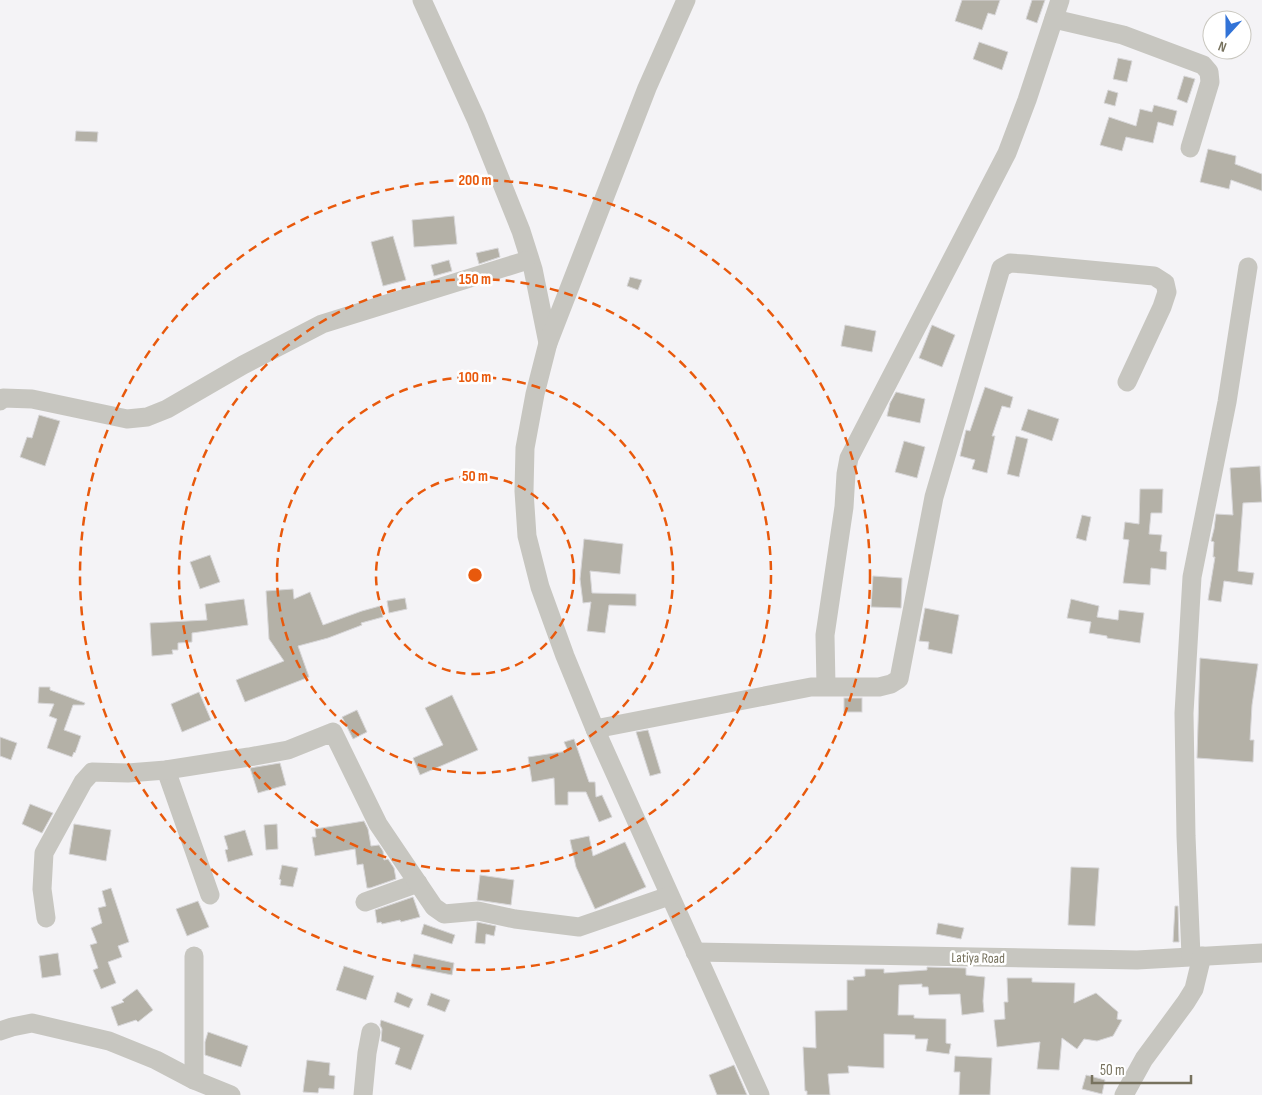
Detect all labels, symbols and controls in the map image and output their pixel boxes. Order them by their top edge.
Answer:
north arrow [1202,10,1252,60]
text: N [1216,37,1229,56]
text: 200 m [458,171,492,190]
text: 150 m [459,270,491,289]
text: 100 m [459,368,491,387]
text: 50 m [462,467,488,486]
centre of rings [466,566,484,584]
street label: Latiya Road [951,949,1005,967]
scale bar [1092,1052,1191,1084]
text: 50 m [1100,1061,1125,1080]

